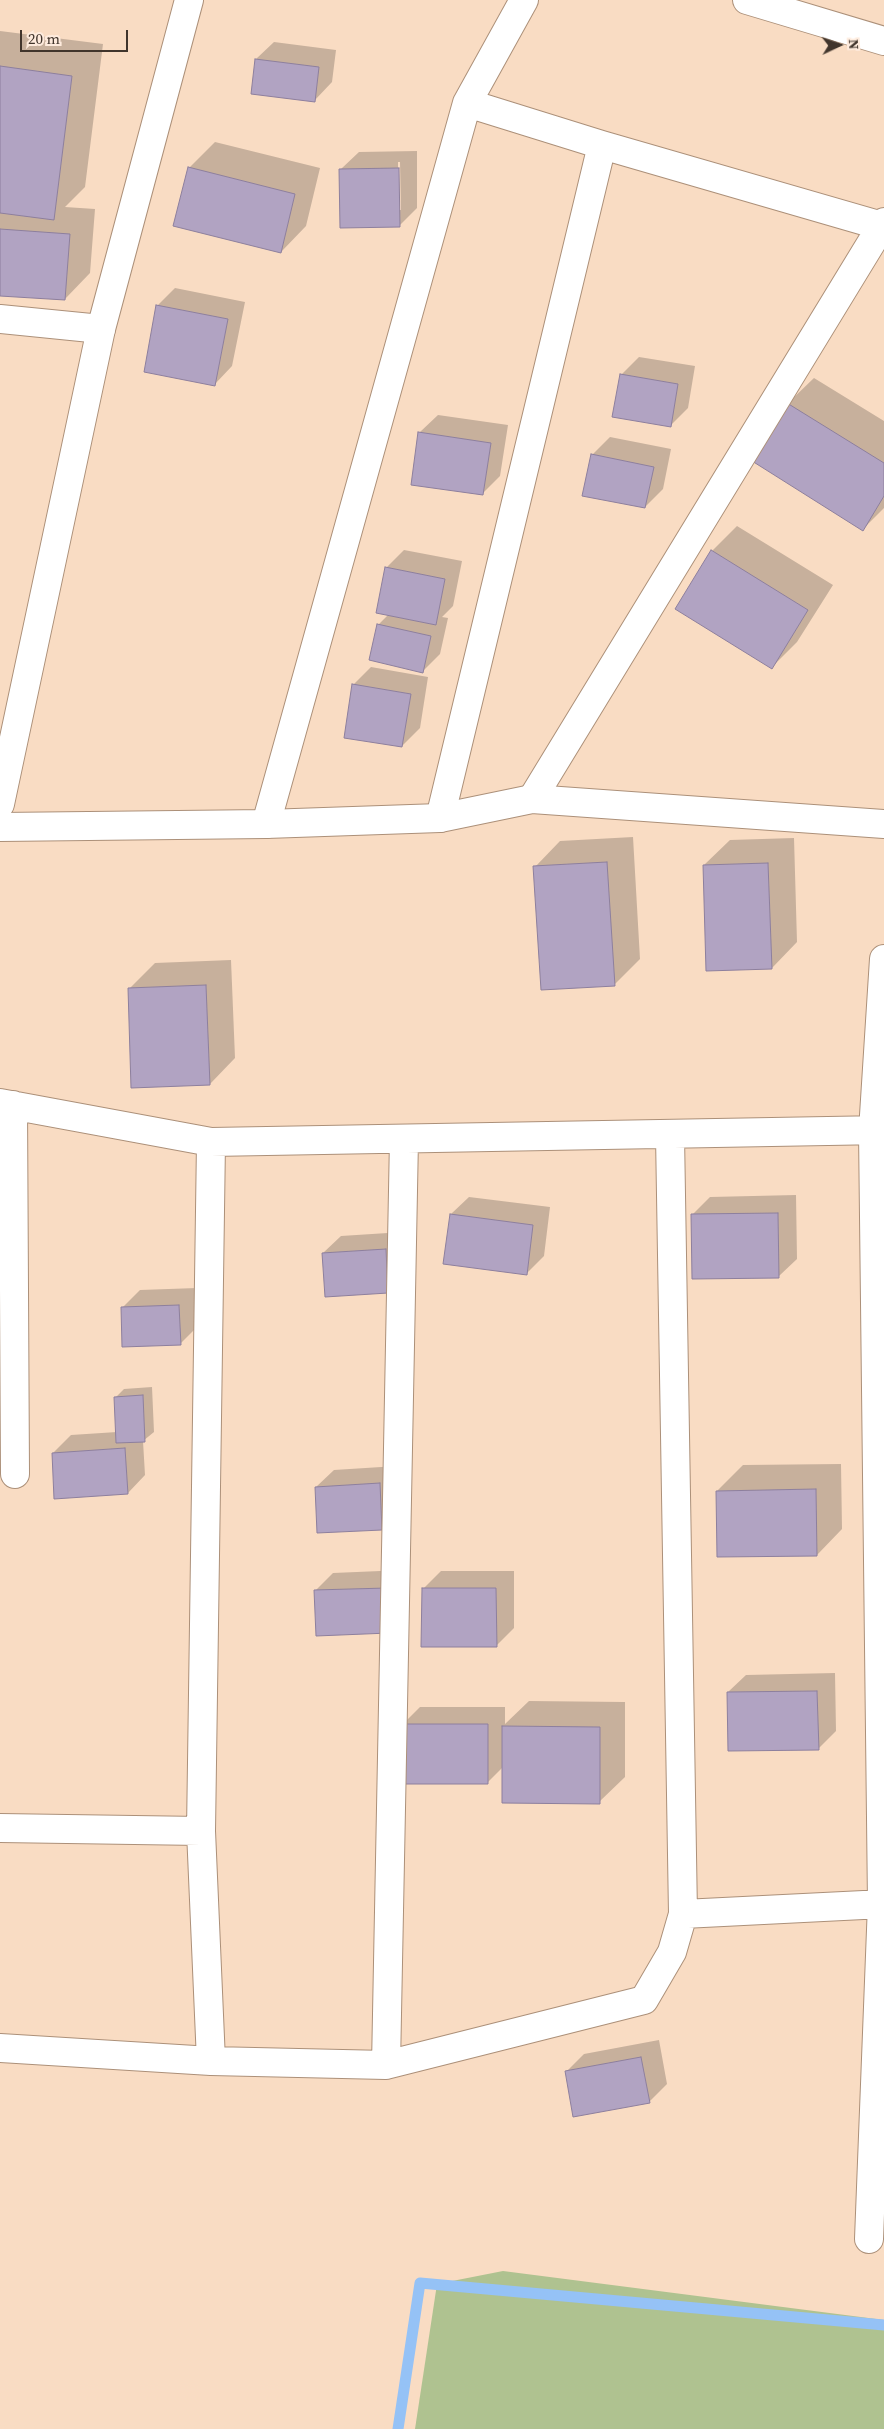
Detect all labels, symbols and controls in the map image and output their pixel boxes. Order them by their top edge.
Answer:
scale bar [22,20,130,52]
north arrow [814,20,864,70]
text: 20 m [28,28,60,49]
text: N [844,39,864,50]

